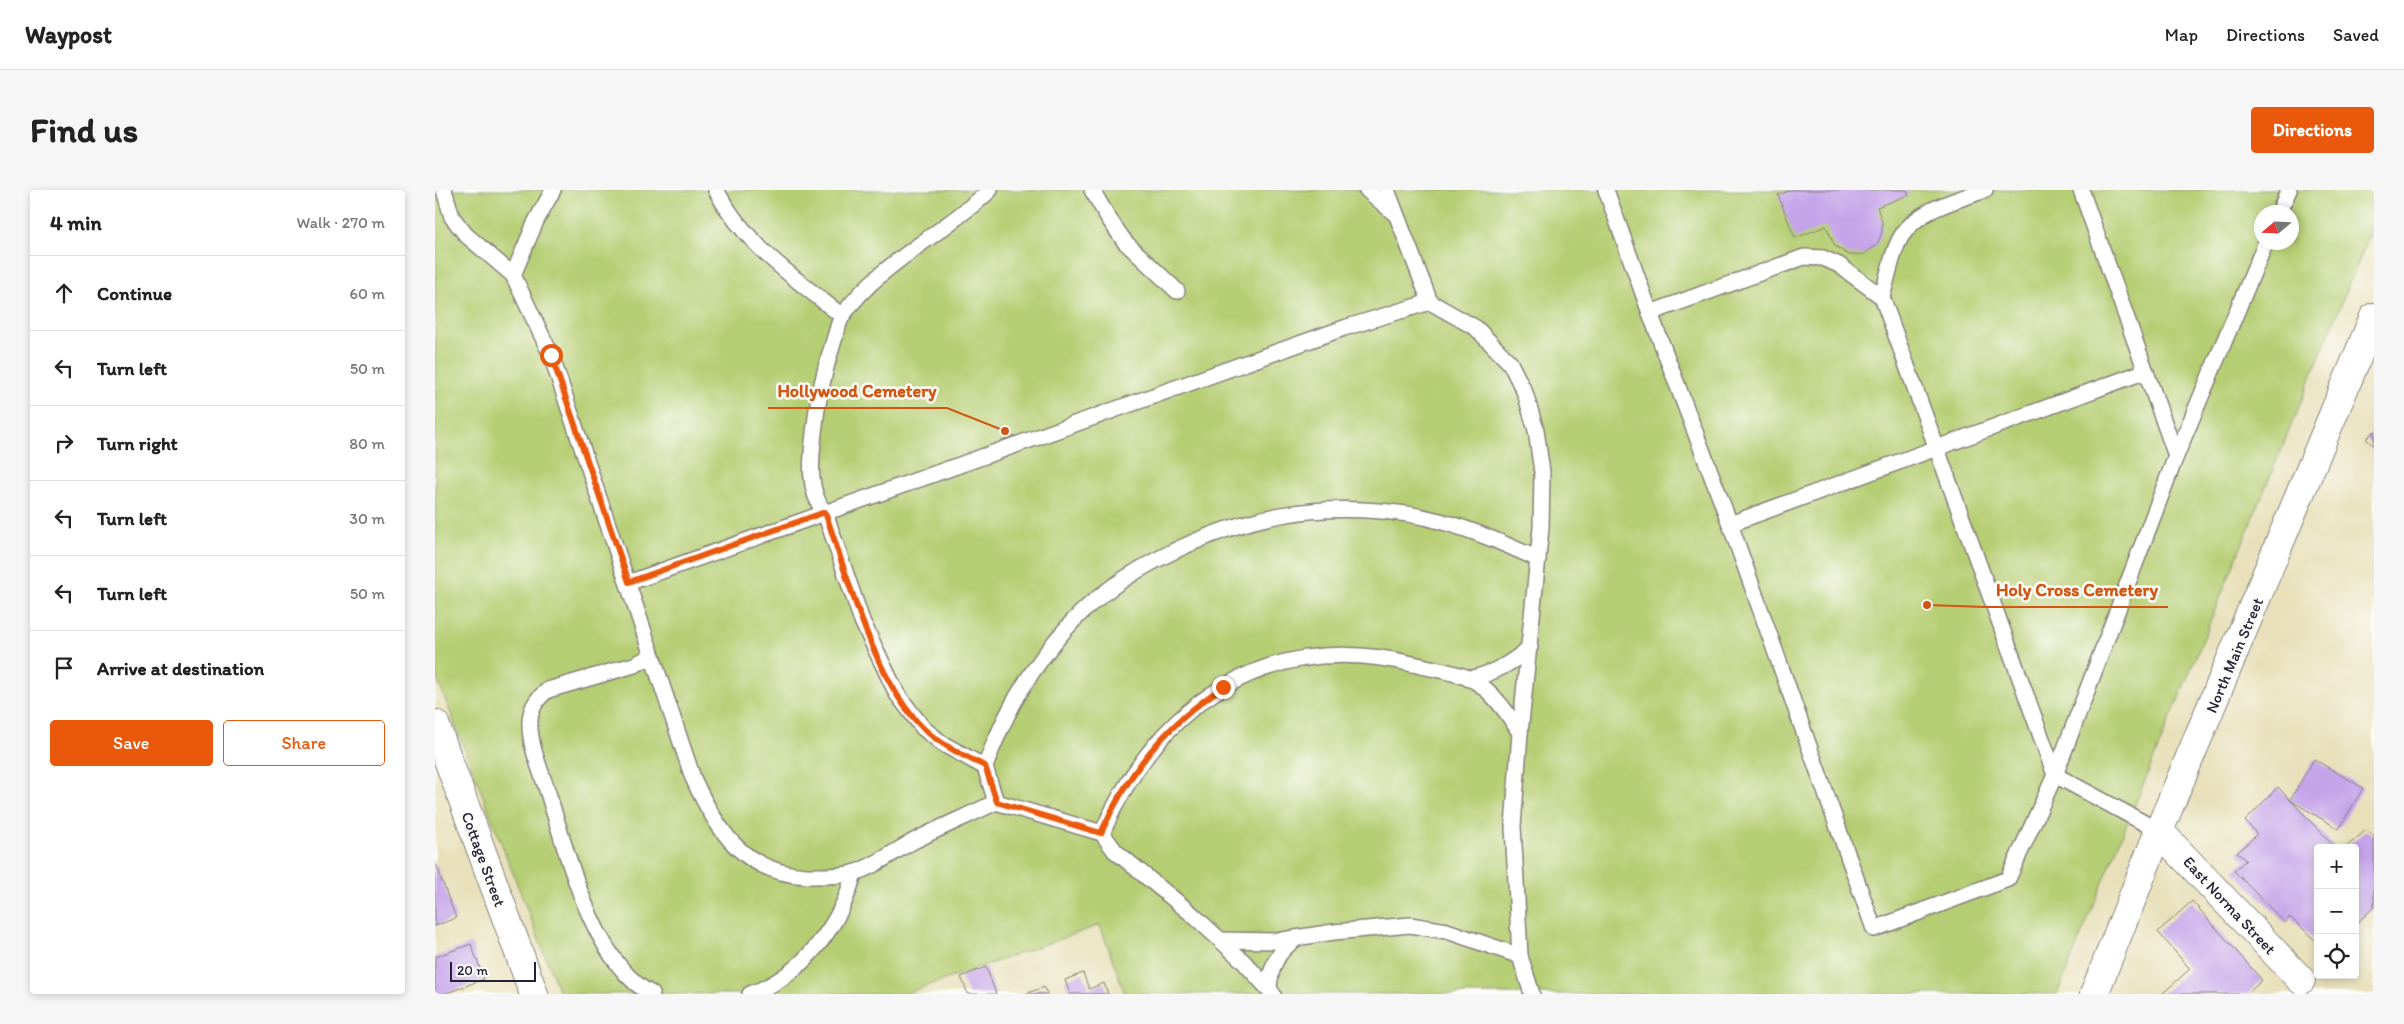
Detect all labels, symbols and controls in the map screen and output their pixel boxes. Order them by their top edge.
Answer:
text: Waypost [25,20,112,49]
text: Map [2165,24,2198,46]
text: Directions [2226,24,2305,46]
text: Saved [2333,24,2379,46]
button: Directions [2251,107,2374,153]
text: Find us [30,109,138,151]
north arrow [2254,205,2299,250]
text: 4 min [50,210,102,235]
text: Walk · 270 m [297,213,385,232]
icon: ahead [50,279,78,307]
text: Continue [97,282,172,305]
text: 60 m [350,284,385,303]
route start [540,344,563,367]
icon: left [50,354,78,382]
text: Turn left [97,357,167,380]
text: 50 m [350,359,385,378]
callout: Hollywood Cemetery [768,375,947,408]
text: Hollywood Cemetery [777,380,937,402]
icon: right [50,429,78,457]
text: Turn right [97,432,178,455]
text: 80 m [349,434,385,453]
icon: left [50,504,78,532]
text: Turn left [97,507,167,530]
text: 30 m [349,509,385,528]
callout: Holy Cross Cemetery [1986,574,2168,607]
icon: left [50,579,78,607]
text: Holy Cross Cemetery [1996,579,2158,601]
text: Turn left [97,582,167,605]
text: 50 m [350,584,385,603]
street label: North Main Street [2202,595,2267,716]
icon: arrive [50,654,78,682]
text: Arrive at destination [97,657,264,680]
route end [1212,676,1235,699]
button: Save [50,720,213,766]
button: Share [223,720,385,766]
street label: Cottage Street [458,809,510,909]
map controls [2314,844,2359,979]
button: + [2314,844,2359,889]
street label: East Norma Street [2179,852,2280,958]
button: − [2314,889,2359,934]
button: locate [2314,934,2359,979]
scale bar [450,959,536,982]
text: 20 m [457,962,488,979]

